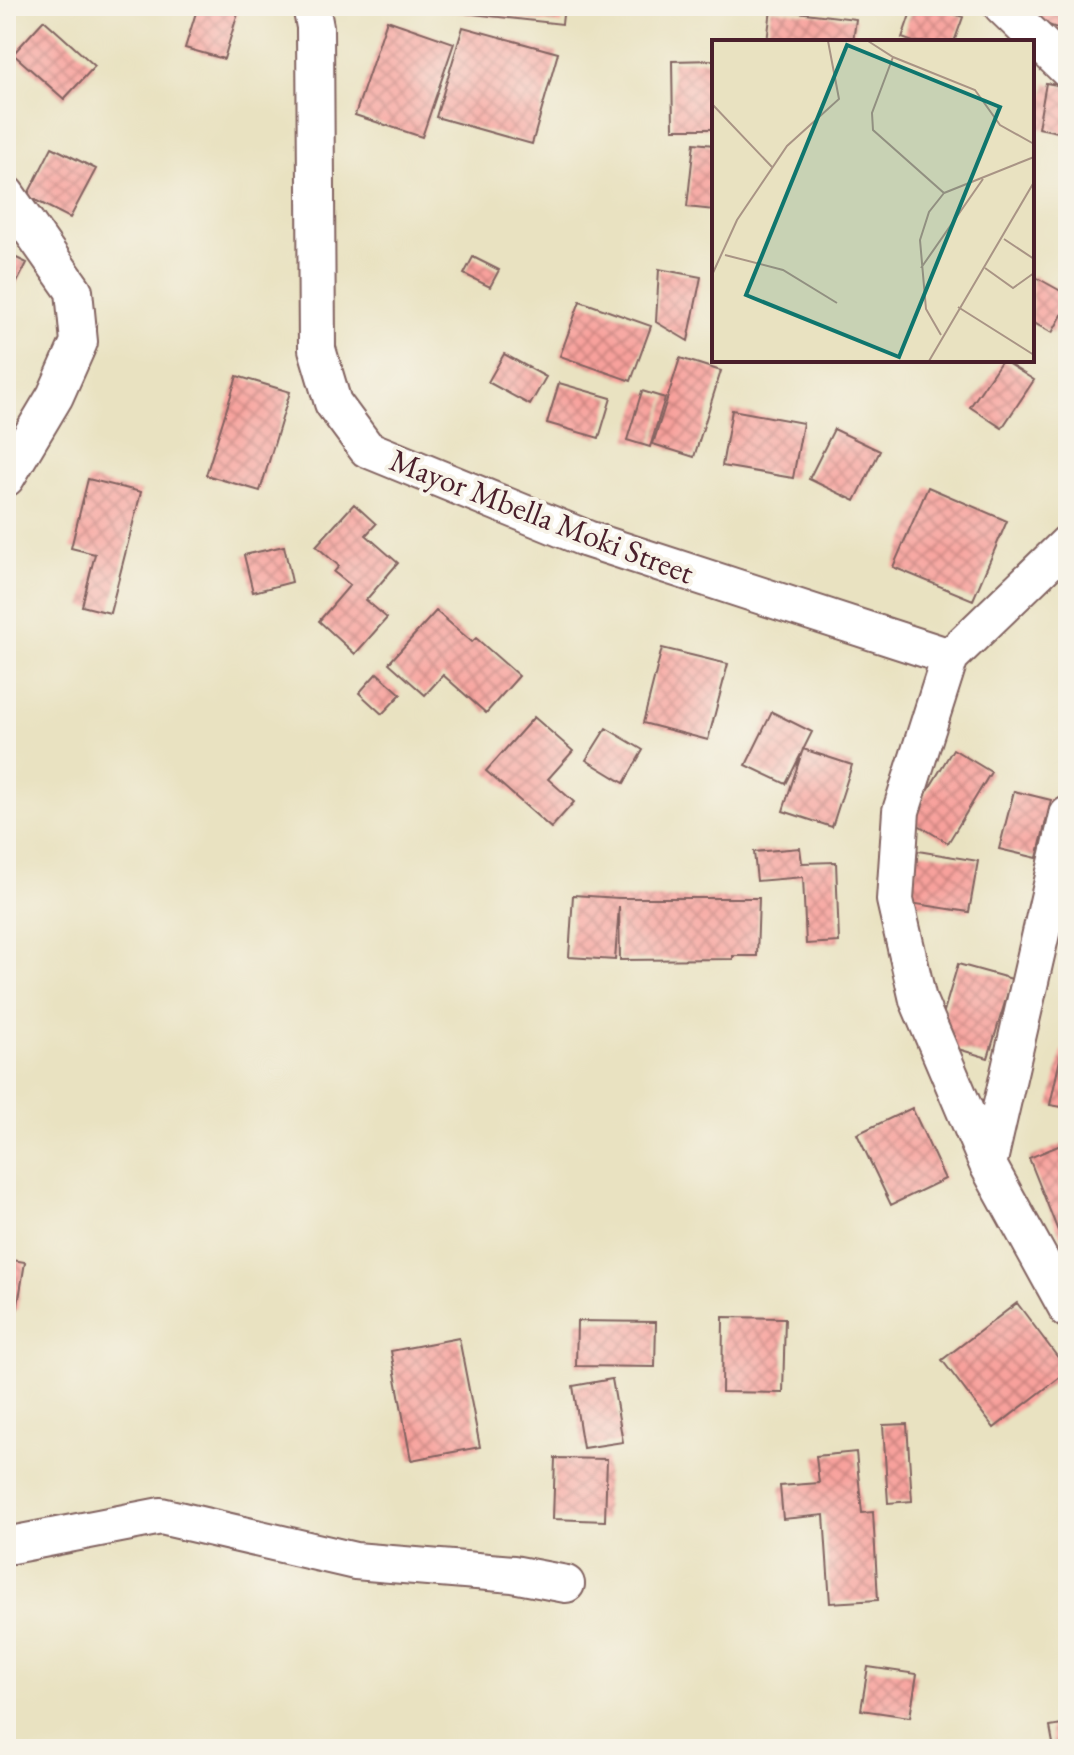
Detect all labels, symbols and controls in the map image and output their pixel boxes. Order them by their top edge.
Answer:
inset map [712,40,1034,362]
street label: Mayor Mbella Moki Street [384,439,700,593]

